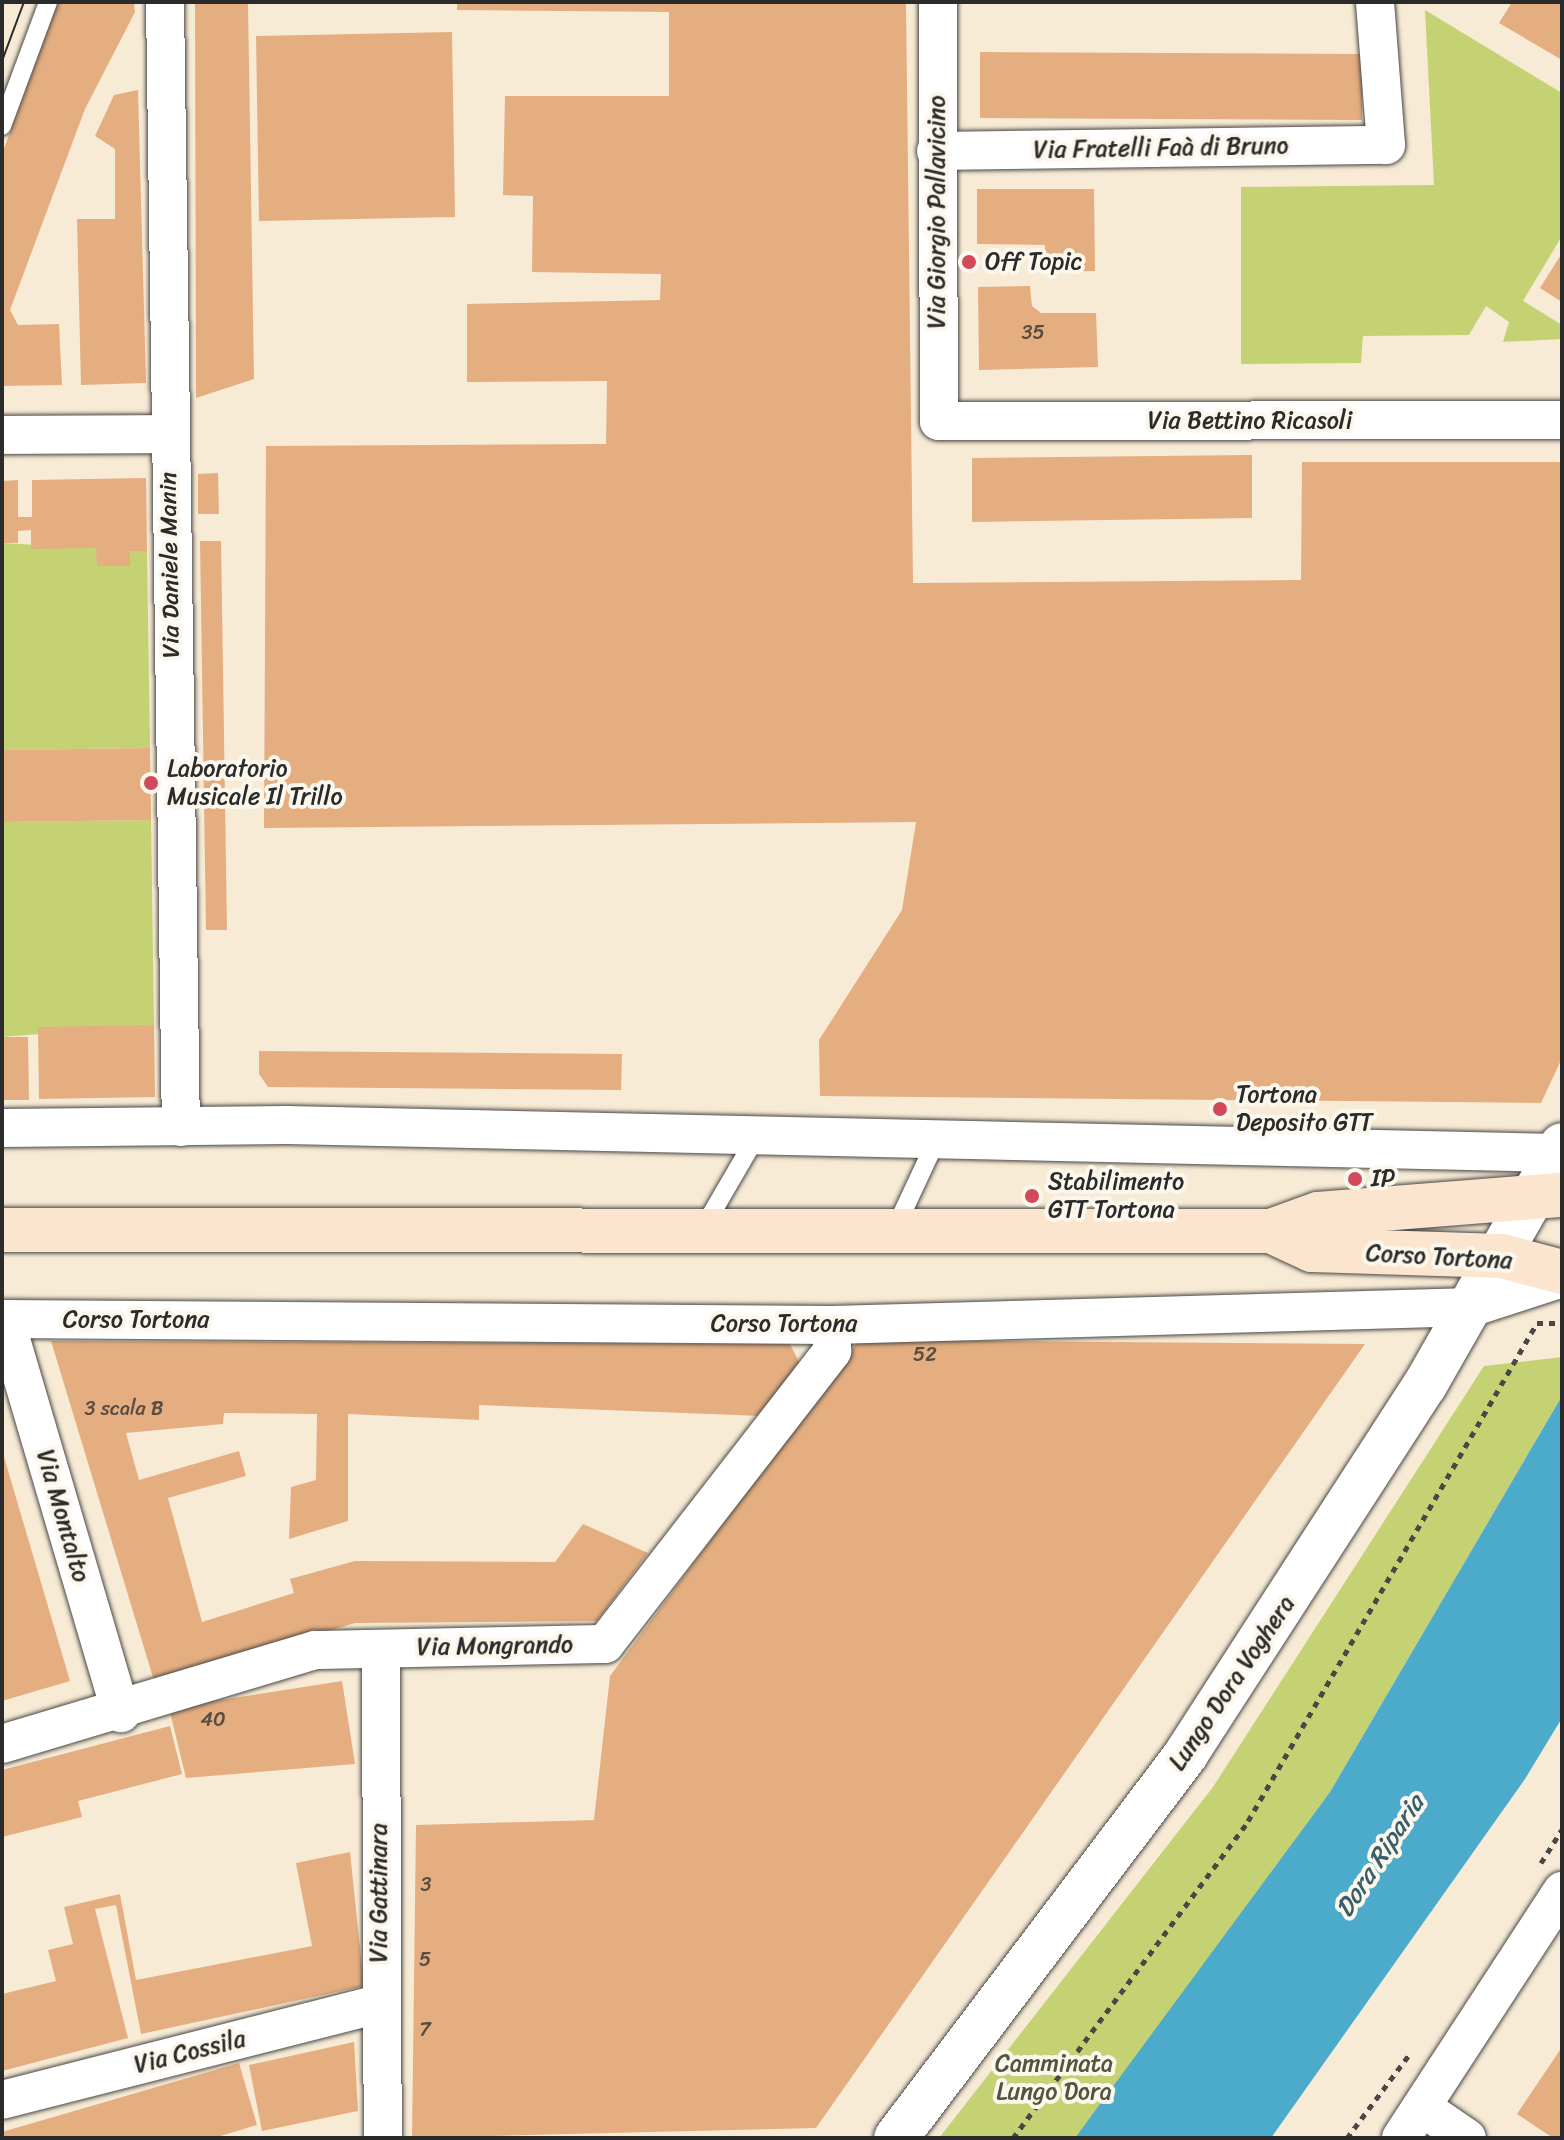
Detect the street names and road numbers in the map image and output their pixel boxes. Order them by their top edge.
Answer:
street label: Via Giorgio Pallavicino [923,95,951,329]
street label: Via Fratelli Faà di Bruno [1033,131,1289,165]
street label: Via Bettino Ricasoli [1147,407,1353,435]
street label: Via Daniele Manin [154,472,186,658]
street label: Corso Tortona [1365,1239,1513,1275]
street label: Corso Tortona [62,1306,210,1334]
street label: Corso Tortona [710,1310,858,1338]
street label: Via Montalto [30,1447,96,1585]
street label: Lungo Dora Voghera [1163,1590,1301,1776]
street label: Via Mongrando [417,1630,573,1662]
street label: Via Gattinara [365,1823,393,1963]
street label: Via Cossila [131,2024,249,2080]

